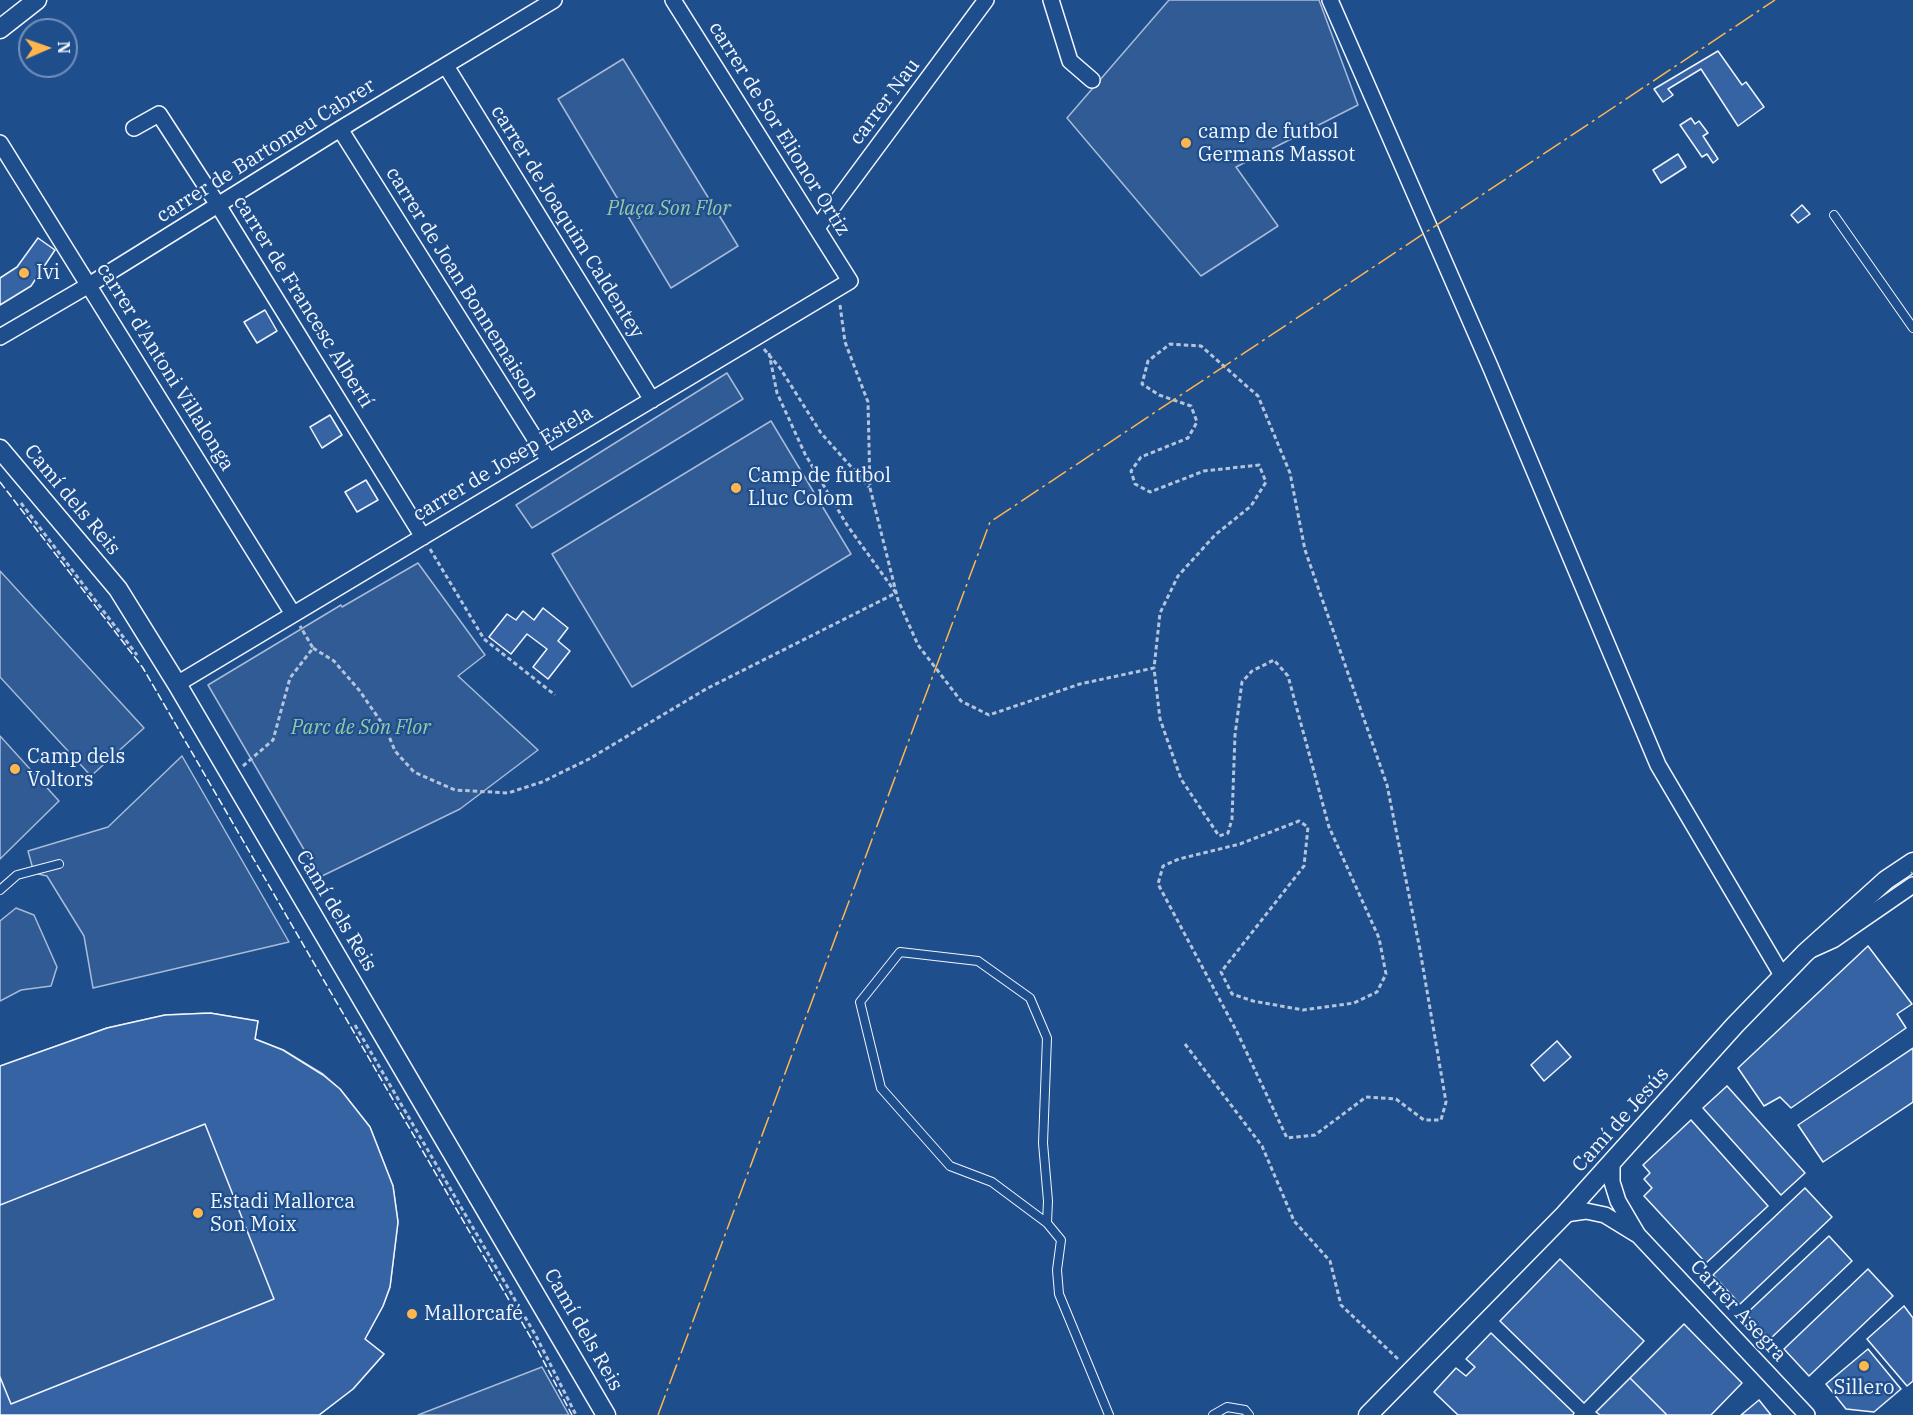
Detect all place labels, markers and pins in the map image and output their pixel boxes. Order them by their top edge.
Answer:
place label: camp de futbol Germans Massot [1198,120,1355,167]
marker: camp de futbol Germans Massot [1179,136,1193,150]
place label: Ivi [36,261,60,285]
marker: Ivi [17,266,31,280]
place label: Camp de futbol Lluc Colom [748,464,891,511]
marker: Camp de futbol Lluc Colom [729,481,743,495]
place label: Camp dels Voltors [27,745,125,792]
marker: Camp dels Voltors [8,762,22,776]
place label: Estadi Mallorca Son Moix [210,1190,355,1237]
marker: Estadi Mallorca Son Moix [191,1206,205,1220]
place label: Mallorcafé [424,1302,523,1326]
marker: Mallorcafé [405,1307,419,1321]
marker: Sillero [1857,1359,1871,1373]
place label: Sillero [1834,1376,1894,1400]

